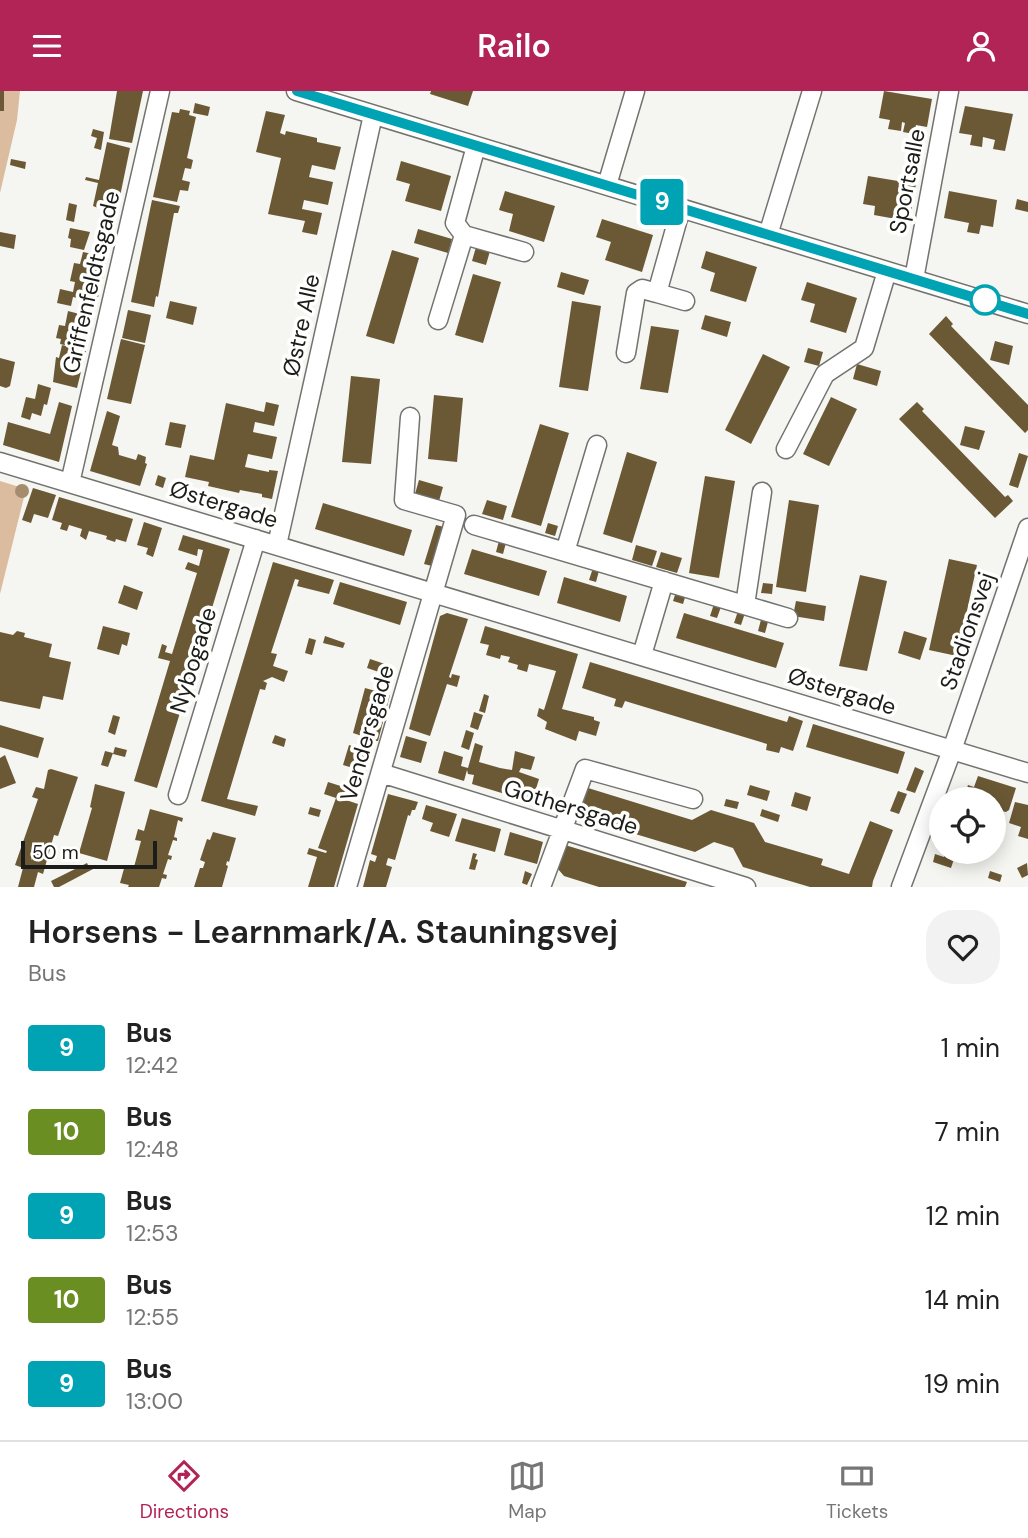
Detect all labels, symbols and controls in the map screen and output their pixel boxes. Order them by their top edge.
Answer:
text: Railo [477,25,551,67]
icon: menu [28,27,66,65]
icon: person [962,27,1000,65]
street label: Sportsalle [882,126,932,236]
line badge: 9 [639,179,685,225]
text: 9 [654,186,670,217]
street label: Griffenfeldtsgade [55,188,127,376]
street label: Østre Alle [276,271,326,379]
unlabelled marker [970,285,1000,315]
street label: Østergade [166,473,282,535]
street label: Stadionsvej [933,568,1001,694]
street label: Nybogade [163,603,223,717]
street label: Østergade [784,660,900,722]
street label: Vendersgade [333,661,401,805]
street label: Gothersgade [500,772,642,842]
map controls [929,787,1006,864]
button: locate [929,787,1006,864]
scale bar [21,838,158,870]
text: 50 m [32,840,79,865]
text: Horsens - Learnmark/A. Stauningsvej [28,910,618,953]
button: heart [926,910,1000,984]
text: Bus [28,958,67,988]
text: Bus [126,1016,172,1050]
text: 1 min [941,1031,1000,1065]
text: 9 [59,1032,74,1063]
text: 12:42 [126,1050,178,1080]
text: Bus [126,1100,172,1134]
text: 7 min [935,1115,1000,1149]
text: 10 [54,1116,79,1147]
text: 12:48 [126,1134,179,1164]
text: Bus [126,1184,172,1218]
text: 12 min [926,1199,1000,1233]
text: 9 [59,1200,74,1231]
text: 12:53 [126,1218,179,1248]
text: Bus [126,1268,172,1302]
text: 14 min [925,1283,1000,1317]
text: 10 [54,1284,79,1315]
text: 12:55 [126,1302,179,1332]
text: Bus [126,1352,172,1386]
text: 19 min [924,1367,1000,1401]
text: 9 [59,1368,74,1399]
text: 13:00 [126,1386,183,1416]
tab: Directions [140,1457,229,1524]
tab: Map [508,1457,547,1524]
tab: Tickets [826,1457,888,1524]

